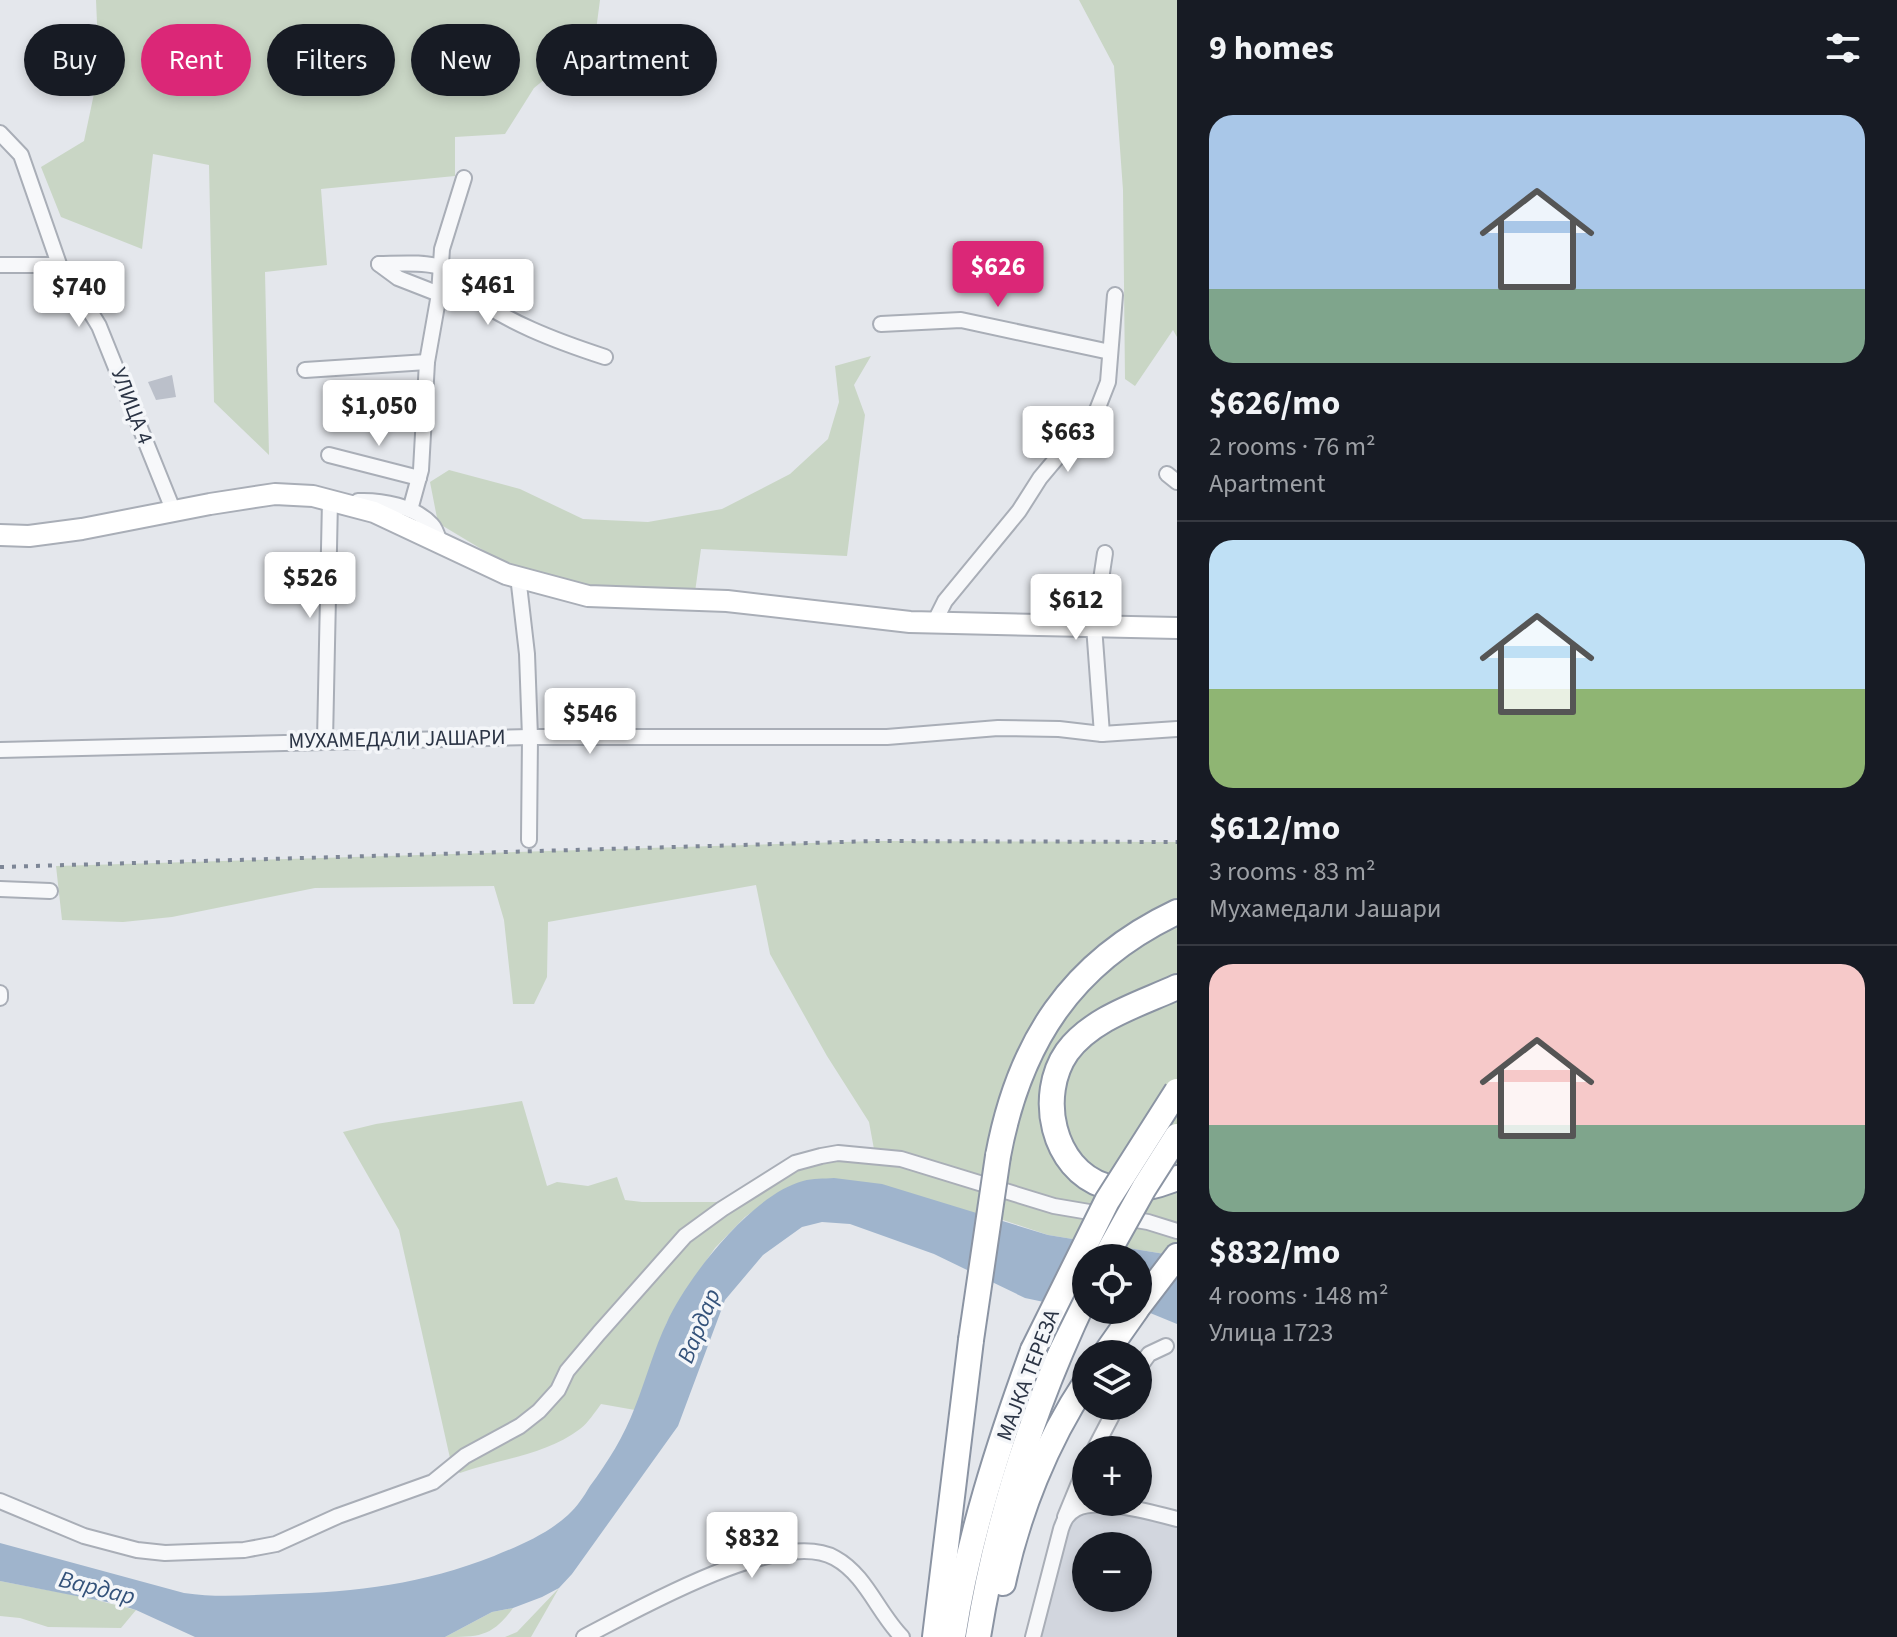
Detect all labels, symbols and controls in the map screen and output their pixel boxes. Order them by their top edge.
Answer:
chip: Buy [24,24,125,96]
chip: Rent [141,24,251,96]
chip: Filters [267,24,395,96]
chip: New [411,24,520,96]
chip: Apartment [536,24,717,96]
text: 9 homes [1209,24,1334,73]
icon: filters [1821,26,1865,70]
icon: home [1465,167,1609,311]
pin: $626 [951,241,1045,309]
text: $626 [971,248,1025,285]
pin: $461 [441,259,535,327]
pin: $740 [32,261,126,329]
text: $461 [461,266,515,303]
text: $740 [52,268,106,305]
street label: УЛИЦА 4 [103,363,161,449]
text: $626/mo [1209,379,1340,428]
pin: $1,050 [314,380,444,448]
text: $1,050 [341,387,417,424]
pin: $663 [1021,406,1115,474]
text: $663 [1041,413,1095,450]
text: 2 rooms · 76 m² [1209,428,1376,465]
text: Apartment [1209,465,1326,502]
pin: $526 [263,552,357,620]
text: $526 [283,559,337,596]
pin: $612 [1029,574,1123,642]
text: $612 [1049,581,1103,618]
icon: home [1465,592,1609,736]
pin: $546 [543,688,637,756]
text: $546 [563,695,617,732]
street label: МУХАМЕДАЛИ ЈАШАРИ [288,721,506,757]
text: $612/mo [1209,804,1340,853]
text: 3 rooms · 83 m² [1209,853,1376,890]
text: Мухамедали Јашари [1209,890,1442,927]
icon: home [1465,1016,1609,1160]
text: $832/mo [1209,1228,1340,1277]
map controls [1072,1244,1152,1612]
button: locate [1072,1244,1152,1324]
text: 4 rooms · 148 m² [1209,1277,1388,1314]
water label: Вардар [668,1283,730,1369]
street label: МАЈКА ТЕРЕЗА [988,1305,1068,1445]
text: Улица 1723 [1209,1314,1333,1351]
button: layers [1072,1340,1152,1420]
button: + [1072,1436,1152,1516]
pin: $832 [705,1512,799,1580]
text: $832 [725,1519,779,1556]
button: − [1072,1532,1152,1612]
water label: Вардар [55,1562,139,1614]

